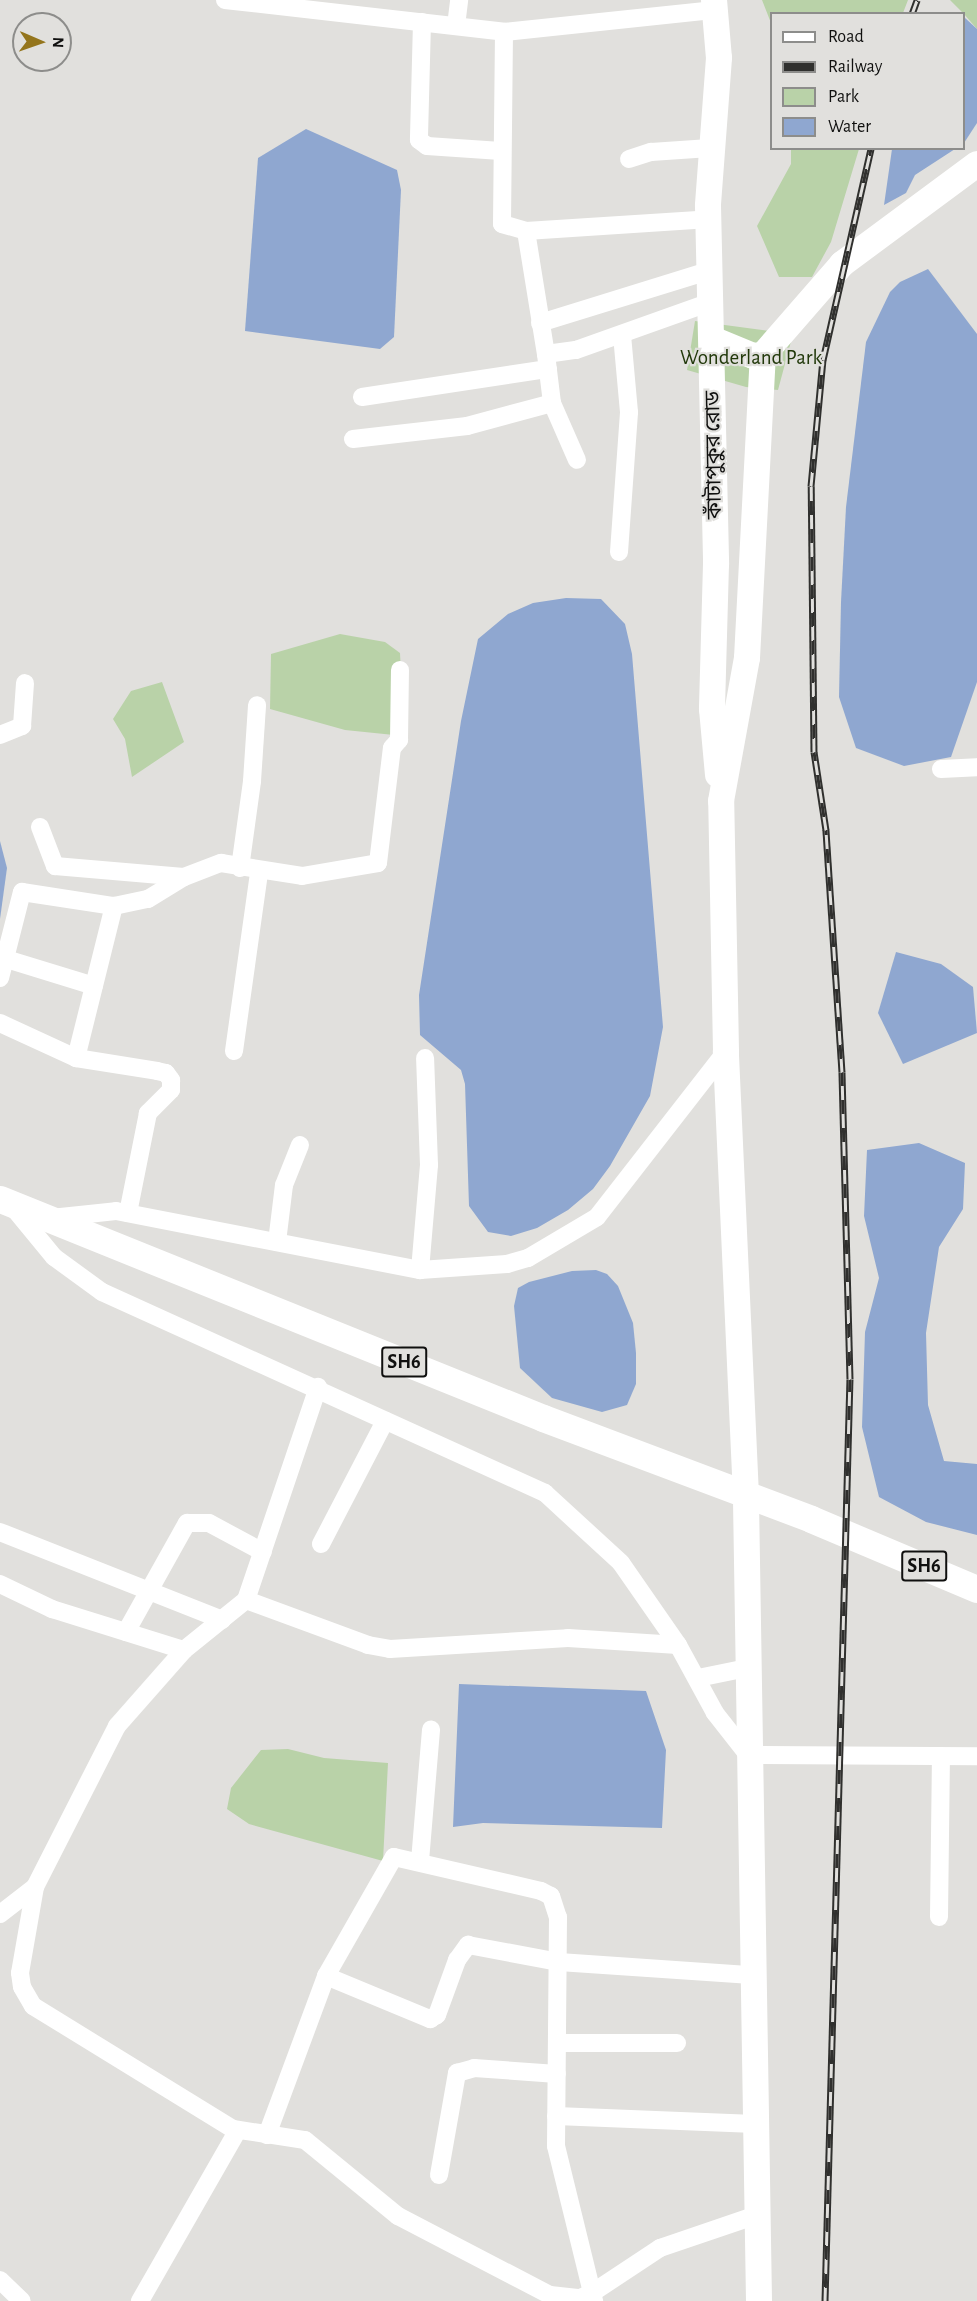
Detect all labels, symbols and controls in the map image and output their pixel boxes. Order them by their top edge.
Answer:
north arrow [12,12,72,72]
legend [770,12,965,150]
text: Road [828,28,864,46]
text: N [50,37,66,48]
text: Railway [828,58,882,76]
text: Park [828,88,859,106]
text: Water [828,118,871,136]
park label: Wonderland Park [680,345,822,371]
street label: কাঁটাপুকুর রোড [700,391,728,519]
road number: SH6 [380,1345,428,1379]
road number: SH6 [900,1549,948,1583]

